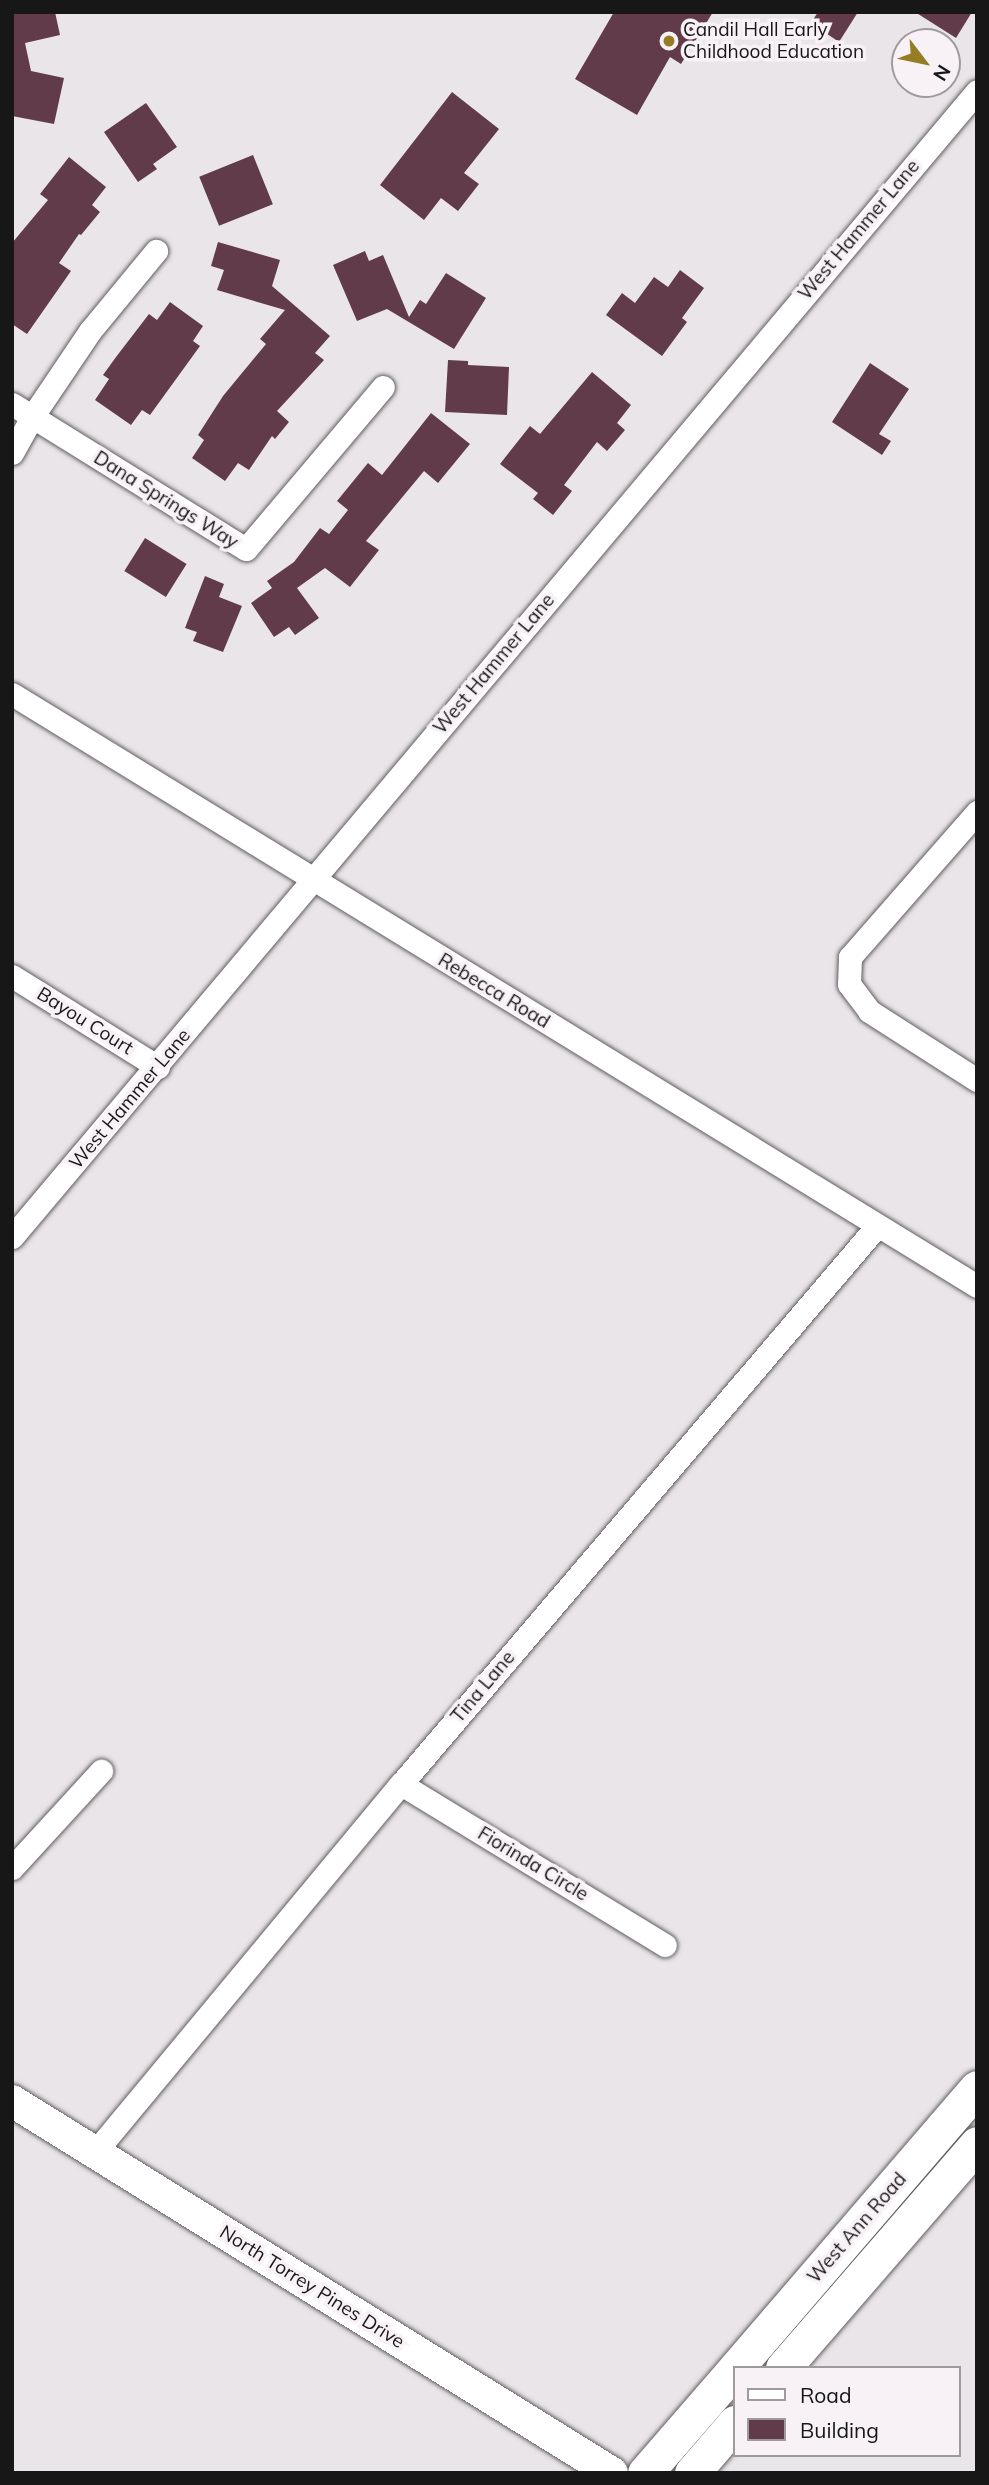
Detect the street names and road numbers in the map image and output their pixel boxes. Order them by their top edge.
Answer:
street label: West Hammer Lane [794,155,924,305]
street label: Dana Springs Way [90,446,242,554]
street label: West Hammer Lane [429,589,559,739]
street label: Rebecca Road [434,949,554,1033]
street label: Bayou Court [33,982,137,1060]
street label: West Hammer Lane [65,1024,195,1174]
street label: Tina Lane [446,1646,520,1728]
street label: Fiorinda Circle [474,1822,592,1906]
street label: West Ann Road [803,2168,911,2288]
street label: North Torrey Pines Drive [215,2221,409,2353]

